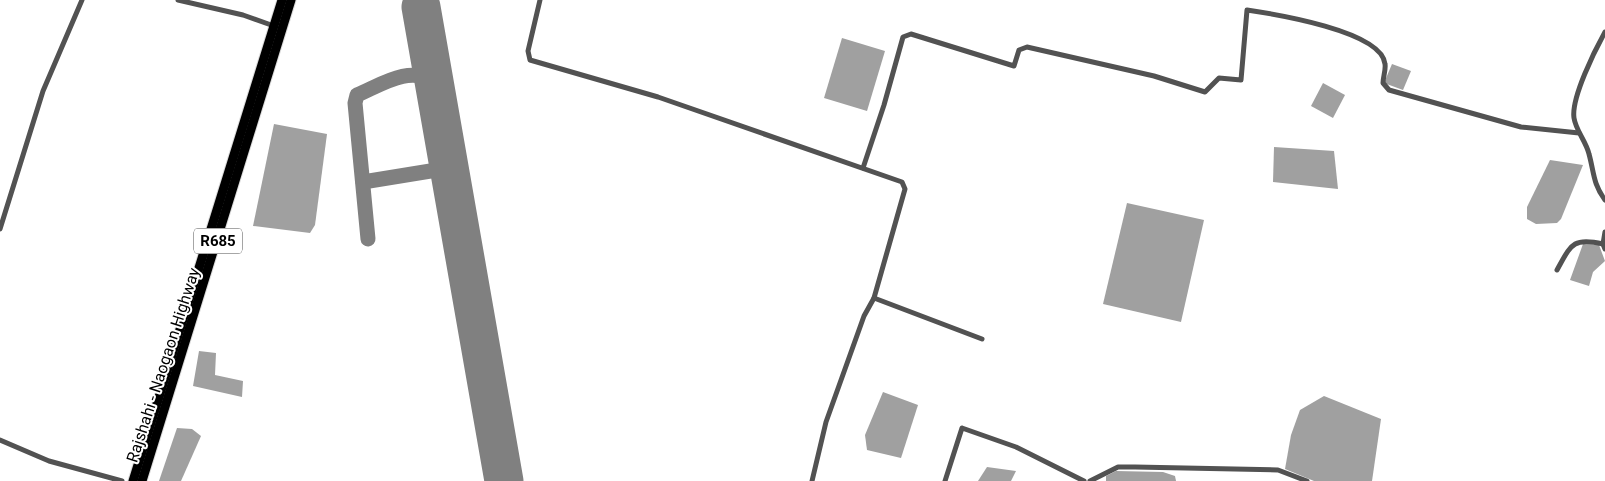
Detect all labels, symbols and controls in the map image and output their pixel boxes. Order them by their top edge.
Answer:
road number: R685 [194,228,242,254]
street label: Rajshahi - Naogaon Highway [123,265,204,465]

